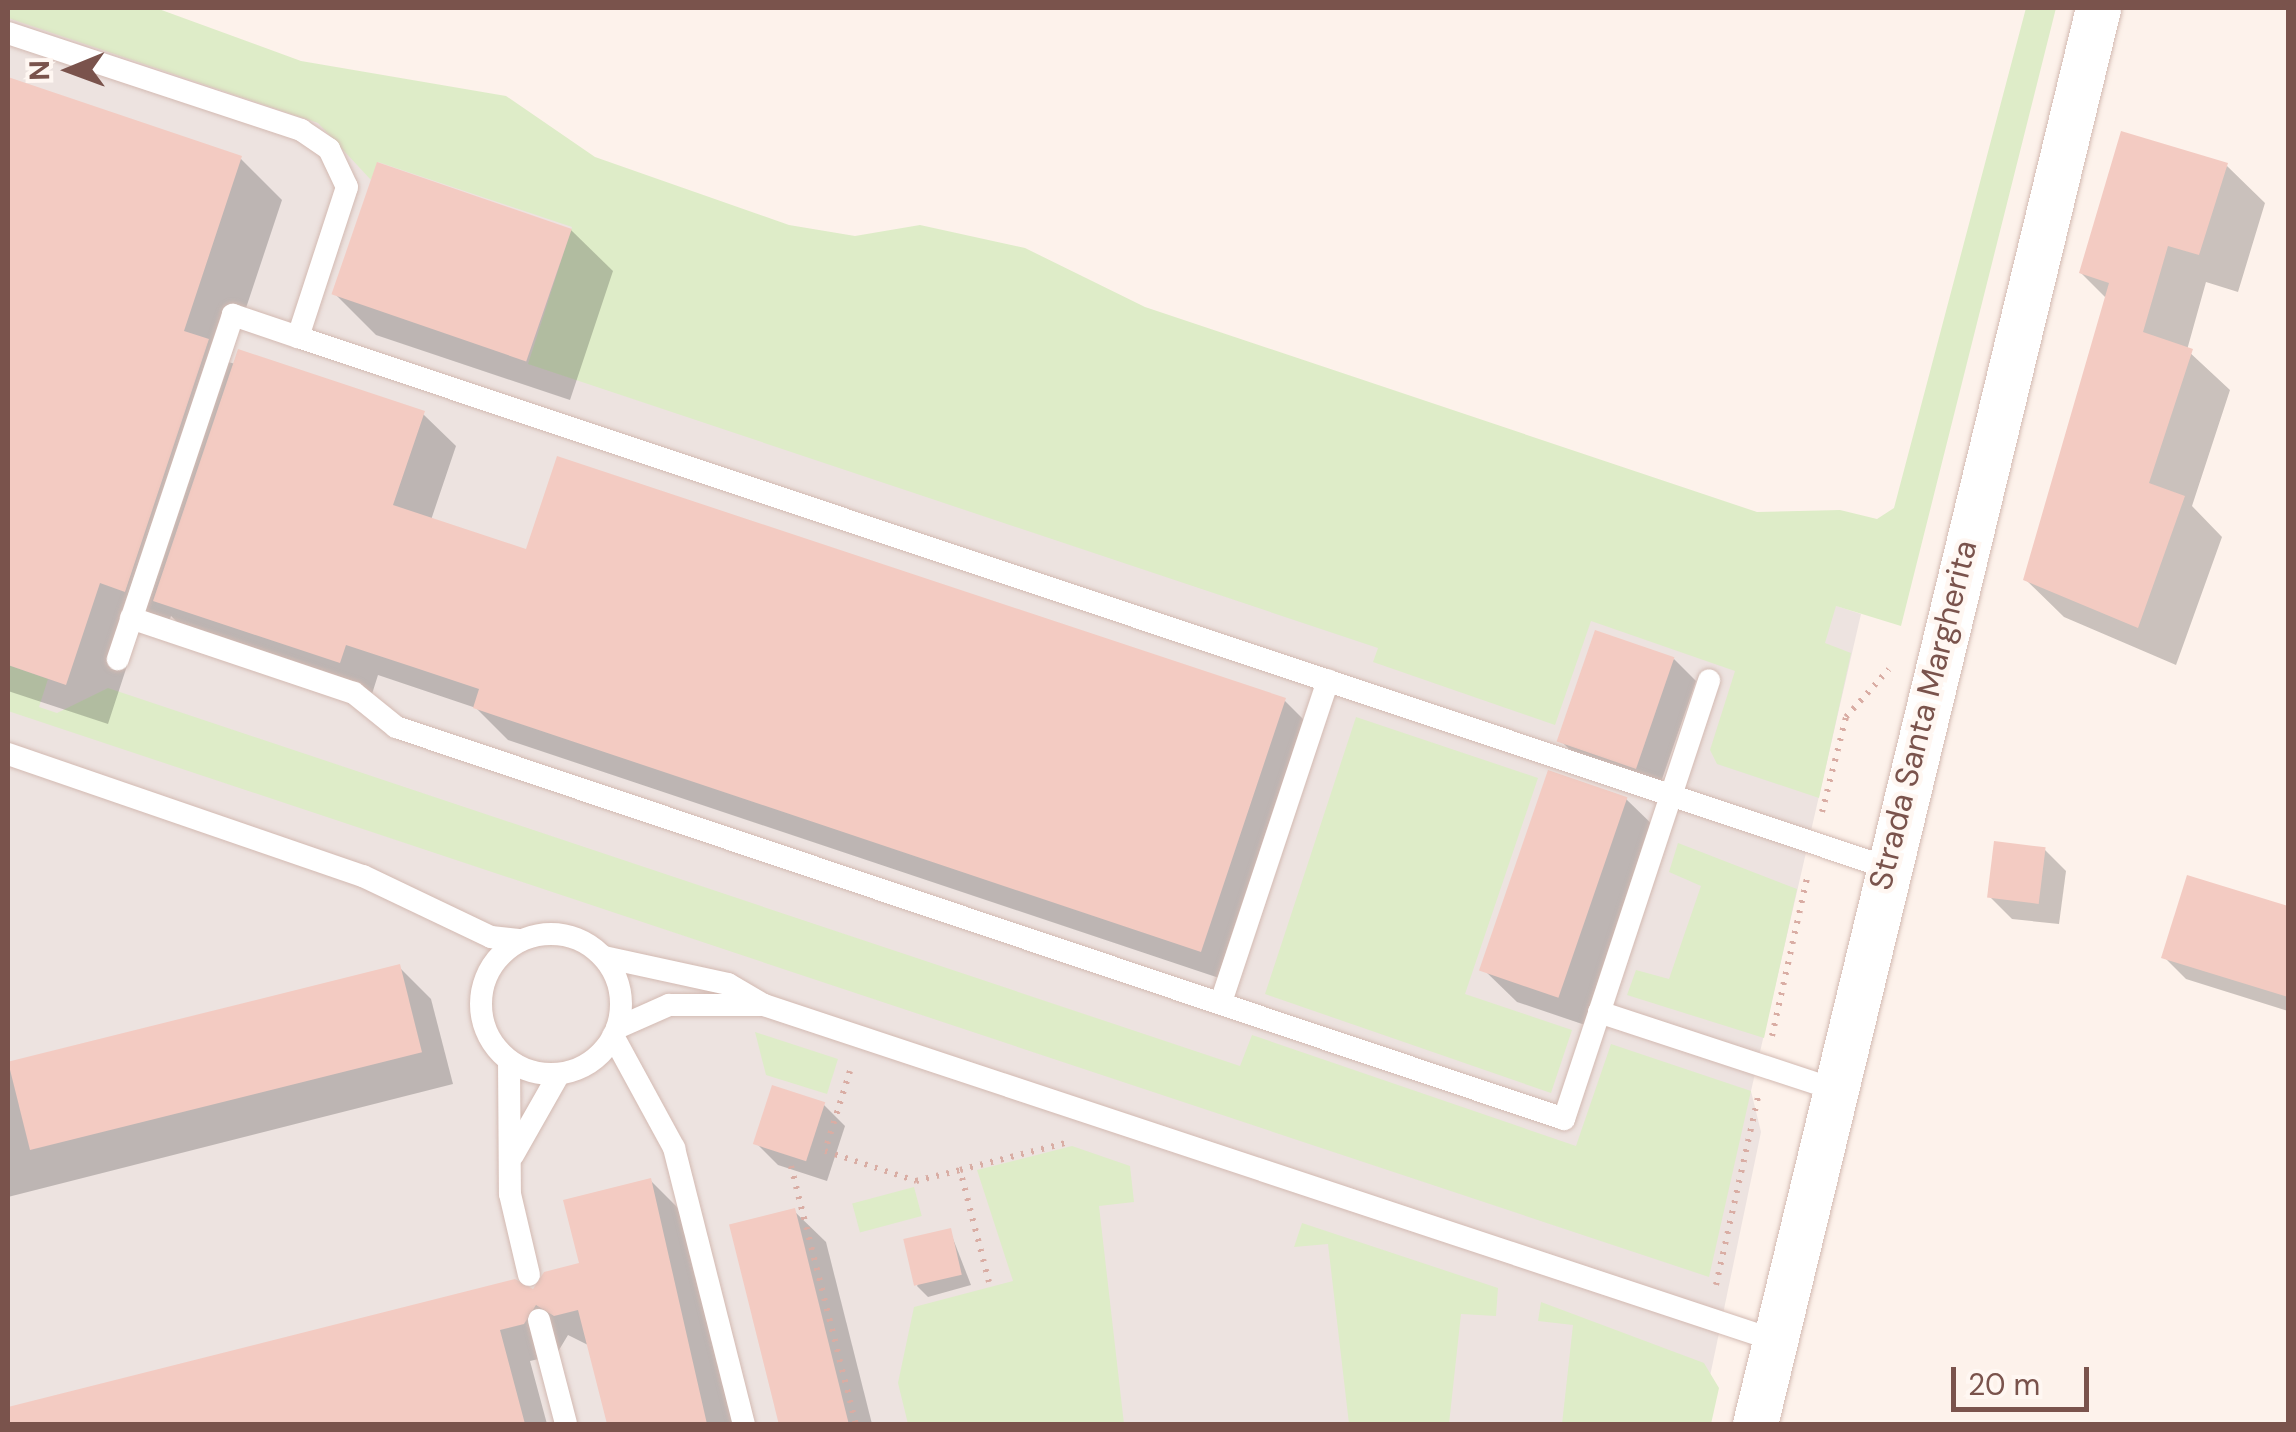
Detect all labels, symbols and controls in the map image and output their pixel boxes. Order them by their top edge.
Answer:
north arrow [20,20,120,120]
text: N [21,60,58,81]
street label: Strada Santa Margherita [1861,536,1985,894]
scale bar [1956,1347,2094,1409]
text: 20 m [1968,1365,2040,1404]

